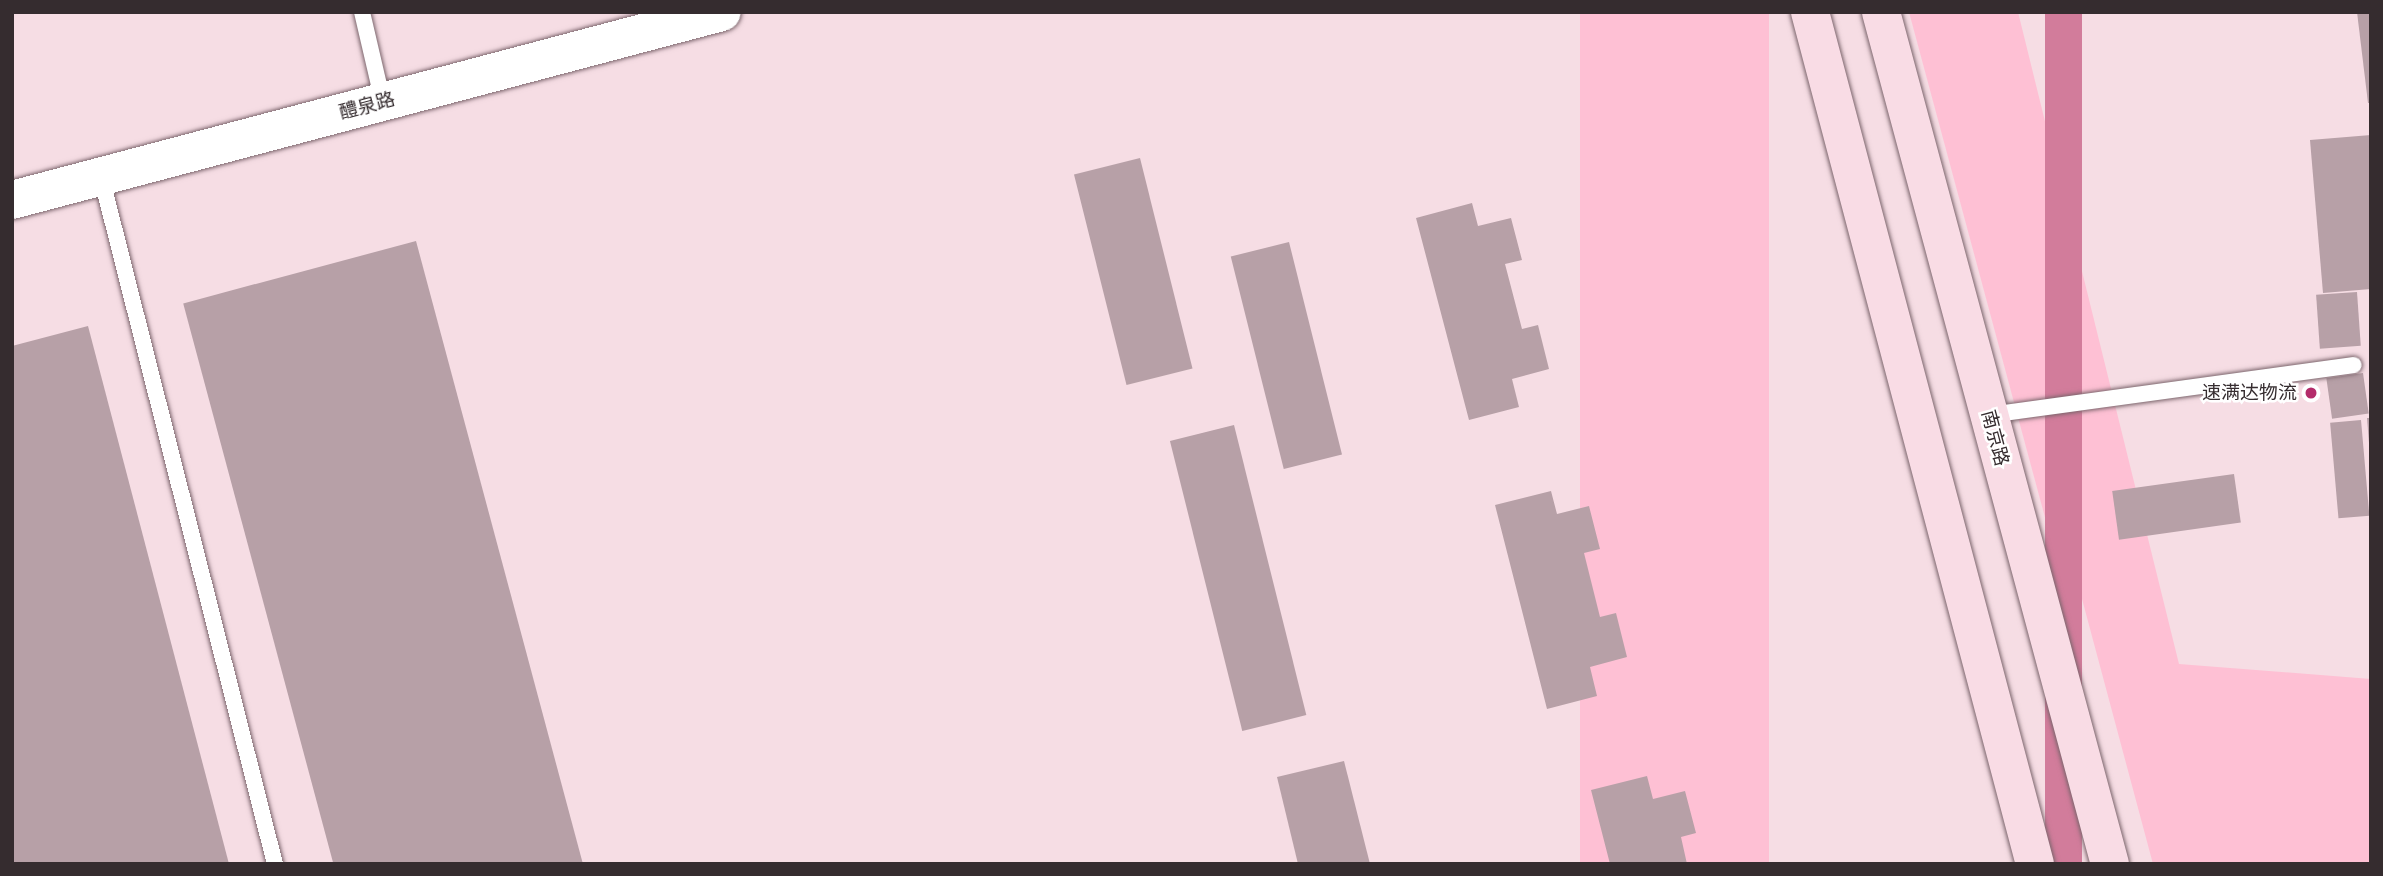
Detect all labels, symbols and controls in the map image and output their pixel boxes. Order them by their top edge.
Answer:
street label: 醴泉路 [337,88,397,124]
place label: 速满达物流 [2202,382,2297,404]
marker: 速满达物流 [2303,385,2319,401]
street label: 南京路 [1977,408,2013,468]

